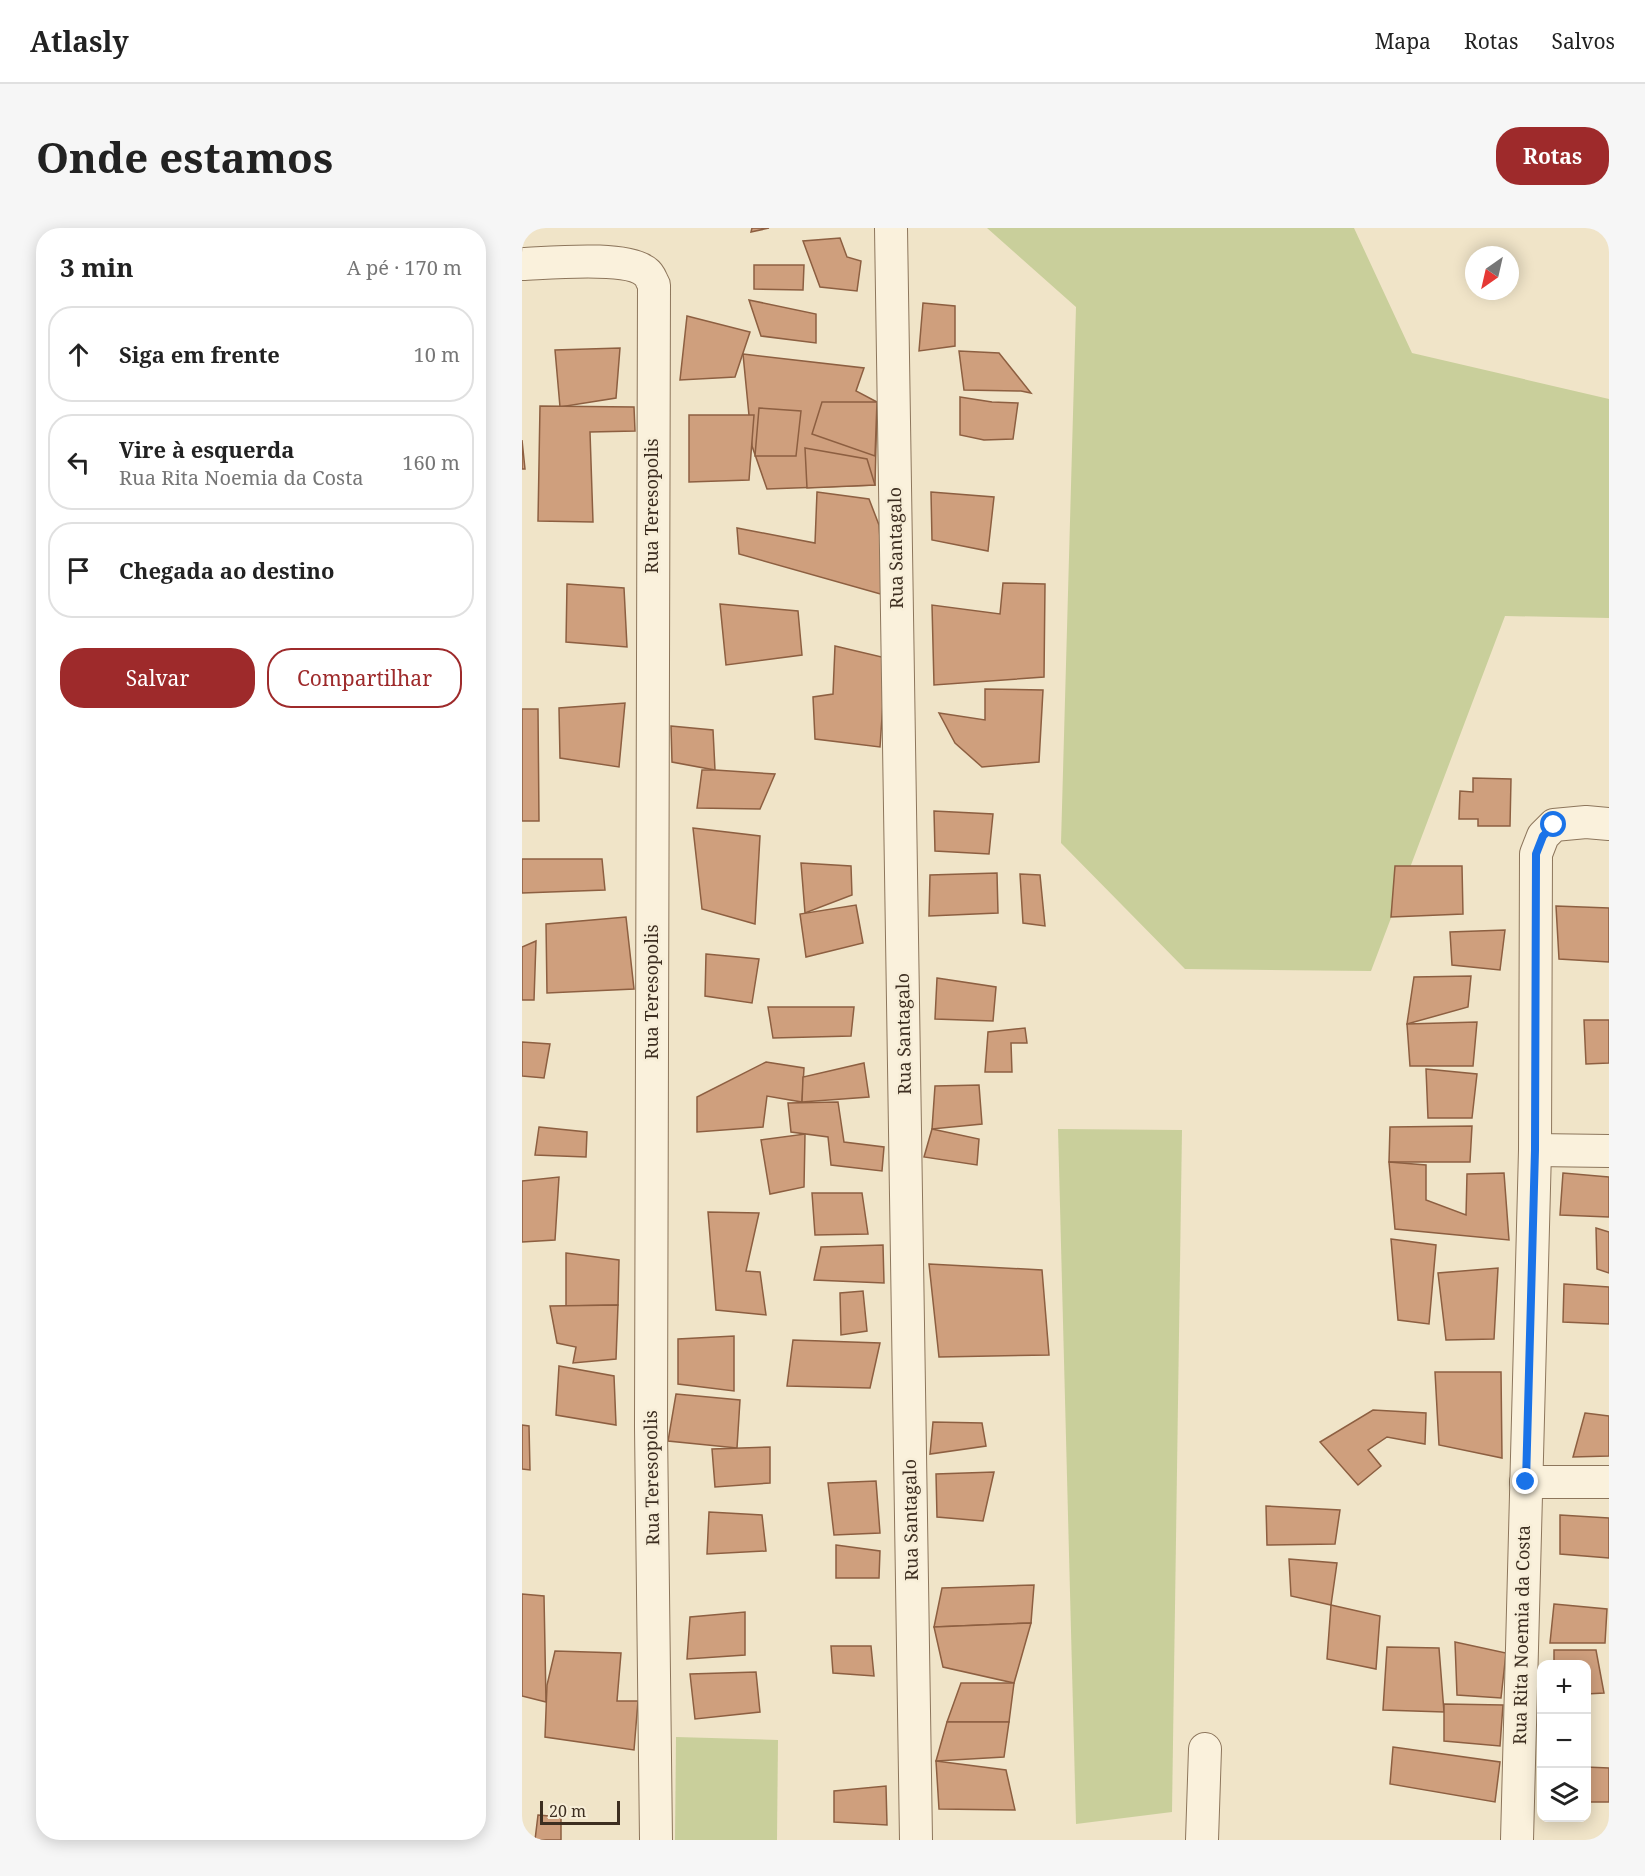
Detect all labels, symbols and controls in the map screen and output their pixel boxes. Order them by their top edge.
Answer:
text: Atlasly [30,22,129,60]
text: Mapa [1375,27,1431,55]
text: Rotas [1464,27,1518,55]
text: Salvos [1551,27,1615,55]
button: Rotas [1496,127,1609,185]
text: Onde estamos [36,128,333,185]
north arrow [1465,246,1519,300]
text: 3 min [60,249,134,285]
text: A pé · 170 m [347,254,462,281]
icon: ahead [62,338,95,371]
text: Siga em frente [119,339,280,369]
text: 10 m [414,341,460,368]
text: Vire à esquerda [119,434,295,464]
street label: Rua Teresopolis [639,438,663,574]
icon: left [62,446,95,479]
text: 160 m [402,449,460,476]
text: Rua Rita Noemia da Costa [119,464,363,491]
street label: Rua Santagalo [882,487,908,609]
icon: arrive [62,554,95,587]
text: Chegada ao destino [119,555,334,585]
button: Salvar [60,648,255,708]
button: Compartilhar [267,648,462,708]
route start [1540,811,1566,837]
street label: Rua Teresopolis [639,924,663,1060]
street label: Rua Santagalo [890,973,916,1095]
street label: Rua Teresopolis [638,1410,664,1546]
street label: Rua Santagalo [897,1459,923,1581]
route end [1512,1468,1538,1494]
street label: Rua Rita Noemia da Costa [1507,1525,1535,1745]
map controls [1537,1660,1591,1822]
button: + [1537,1660,1591,1714]
button: − [1537,1714,1591,1768]
button: layers [1537,1768,1591,1822]
scale bar [540,1798,620,1826]
text: 20 m [549,1800,586,1822]

